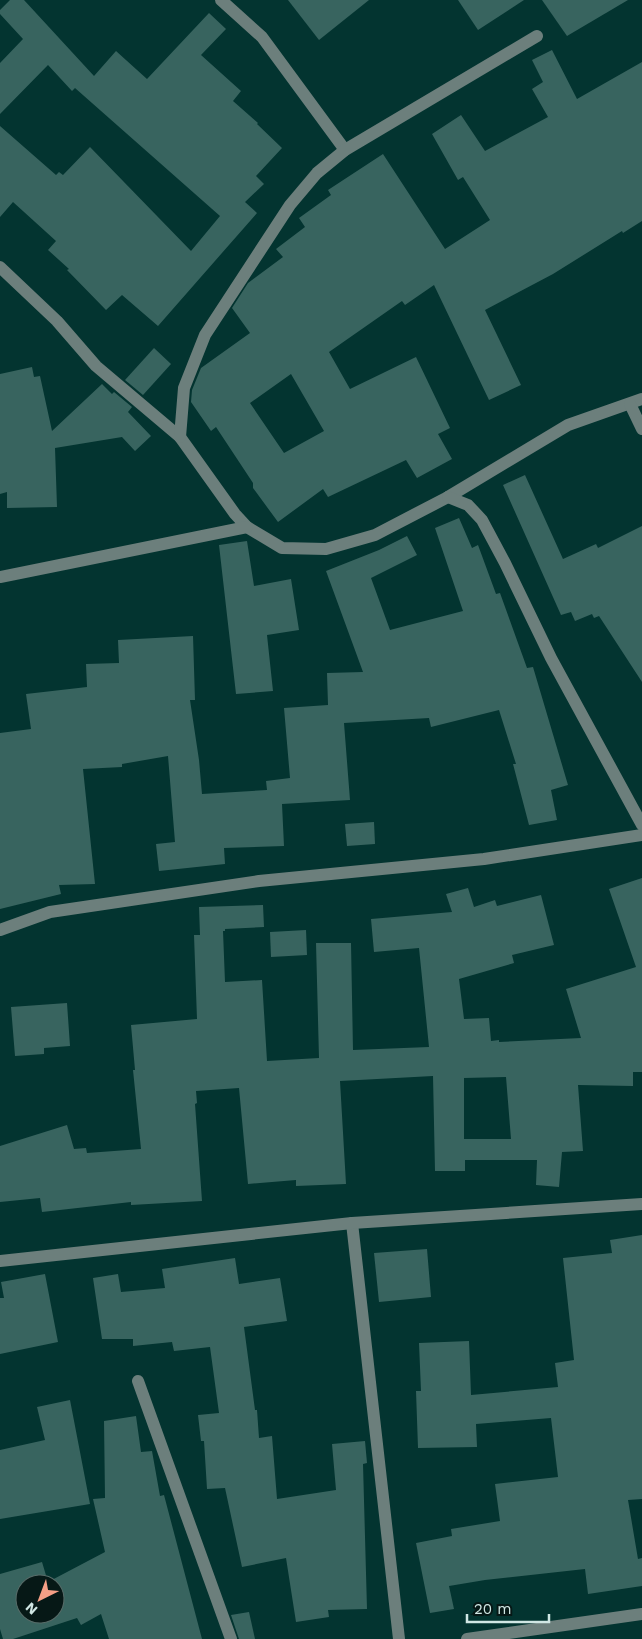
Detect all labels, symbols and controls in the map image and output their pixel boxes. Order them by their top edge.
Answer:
north arrow [15,1574,65,1624]
scale bar [467,1592,550,1624]
text: N [22,1599,41,1618]
text: 20 m [474,1600,512,1618]

